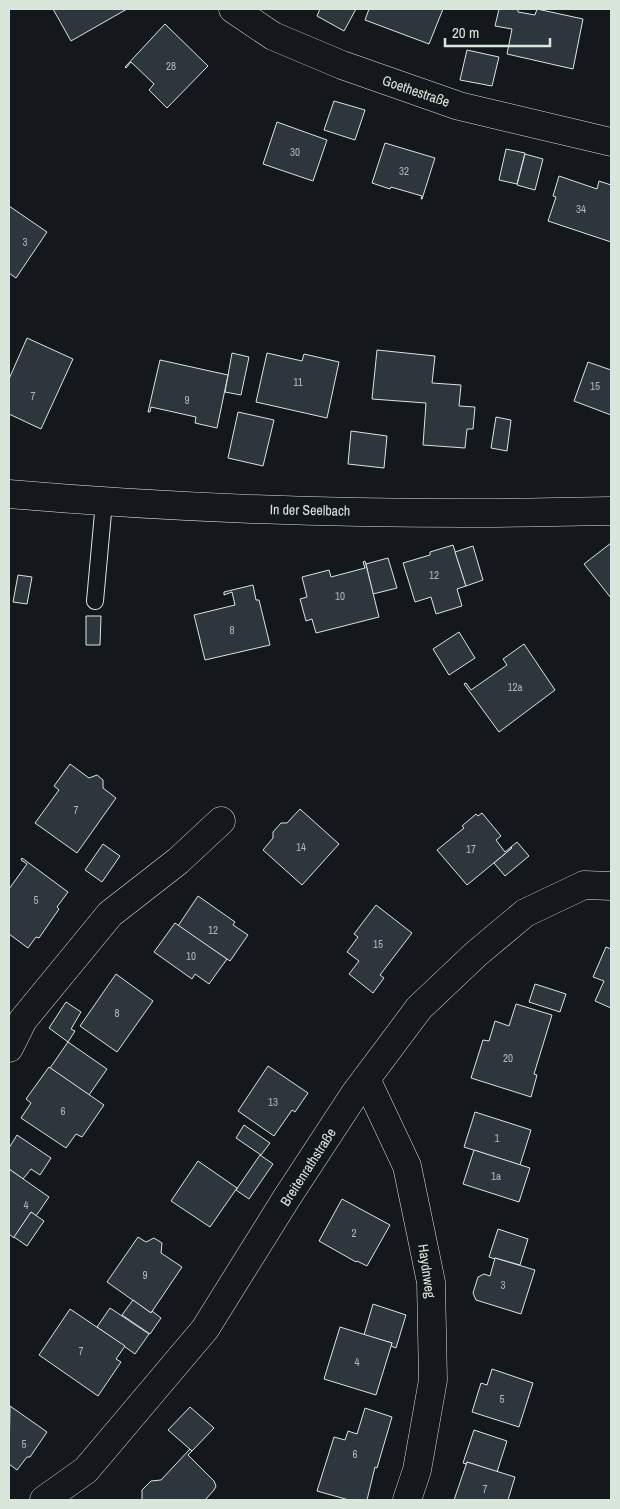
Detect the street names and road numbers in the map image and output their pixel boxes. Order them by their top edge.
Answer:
street label: Goethestraße [380,71,452,111]
street label: In der Seelbach [270,500,350,520]
street label: Breitenrathstraße [276,1125,340,1209]
street label: Haydnweg [414,1243,440,1300]

